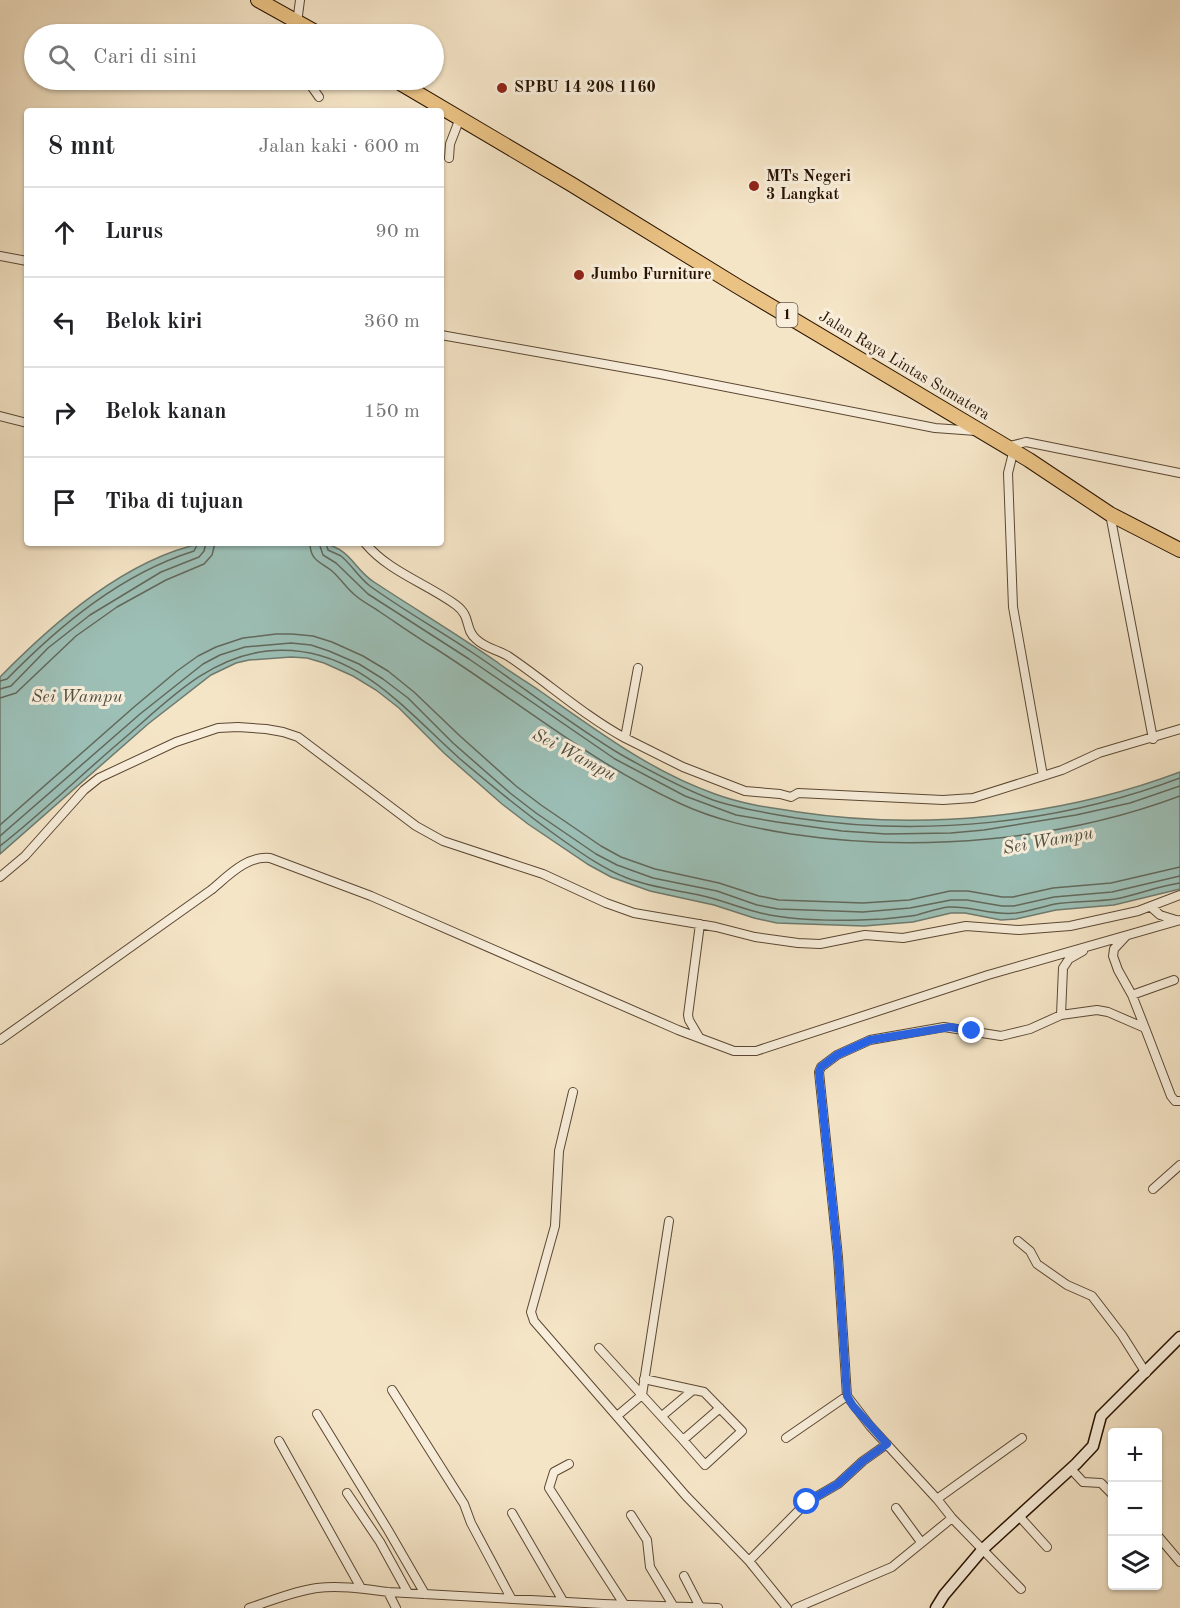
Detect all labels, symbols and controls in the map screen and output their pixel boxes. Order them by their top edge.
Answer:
search box [24,24,444,90]
icon: search [45,41,78,74]
text: Cari di sini [93,46,197,68]
place label: SPBU 14 208 1160 [514,80,656,96]
marker: SPBU 14 208 1160 [495,81,509,95]
text: 8 mnt [48,134,115,160]
text: Jalan kaki · 600 m [258,137,420,157]
place label: MTs Negeri 3 Langkat [766,169,851,203]
marker: MTs Negeri 3 Langkat [747,179,761,193]
icon: ahead [48,216,81,249]
text: Lurus [105,221,163,243]
text: 90 m [375,222,420,242]
place label: Jumbo Furniture [591,267,711,283]
marker: Jumbo Furniture [572,268,586,282]
road number: 1 [776,303,798,327]
icon: left [48,306,81,339]
street label: Jalan Raya Lintas Sumatera [816,309,992,423]
text: Belok kiri [105,311,202,333]
text: 360 m [364,312,420,332]
icon: right [48,396,81,429]
text: Belok kanan [105,401,227,423]
text: 150 m [364,402,420,422]
icon: arrive [48,486,81,519]
text: Tiba di tujuan [105,491,243,513]
water label: Sei Wampu [31,688,123,706]
water label: Sei Wampu [529,726,619,784]
water label: Sei Wampu [1001,824,1095,858]
route end [958,1017,984,1043]
map controls [1108,1428,1162,1590]
button: + [1108,1428,1162,1482]
button: − [1108,1482,1162,1536]
route start [793,1488,819,1514]
button: layers [1108,1536,1162,1590]

